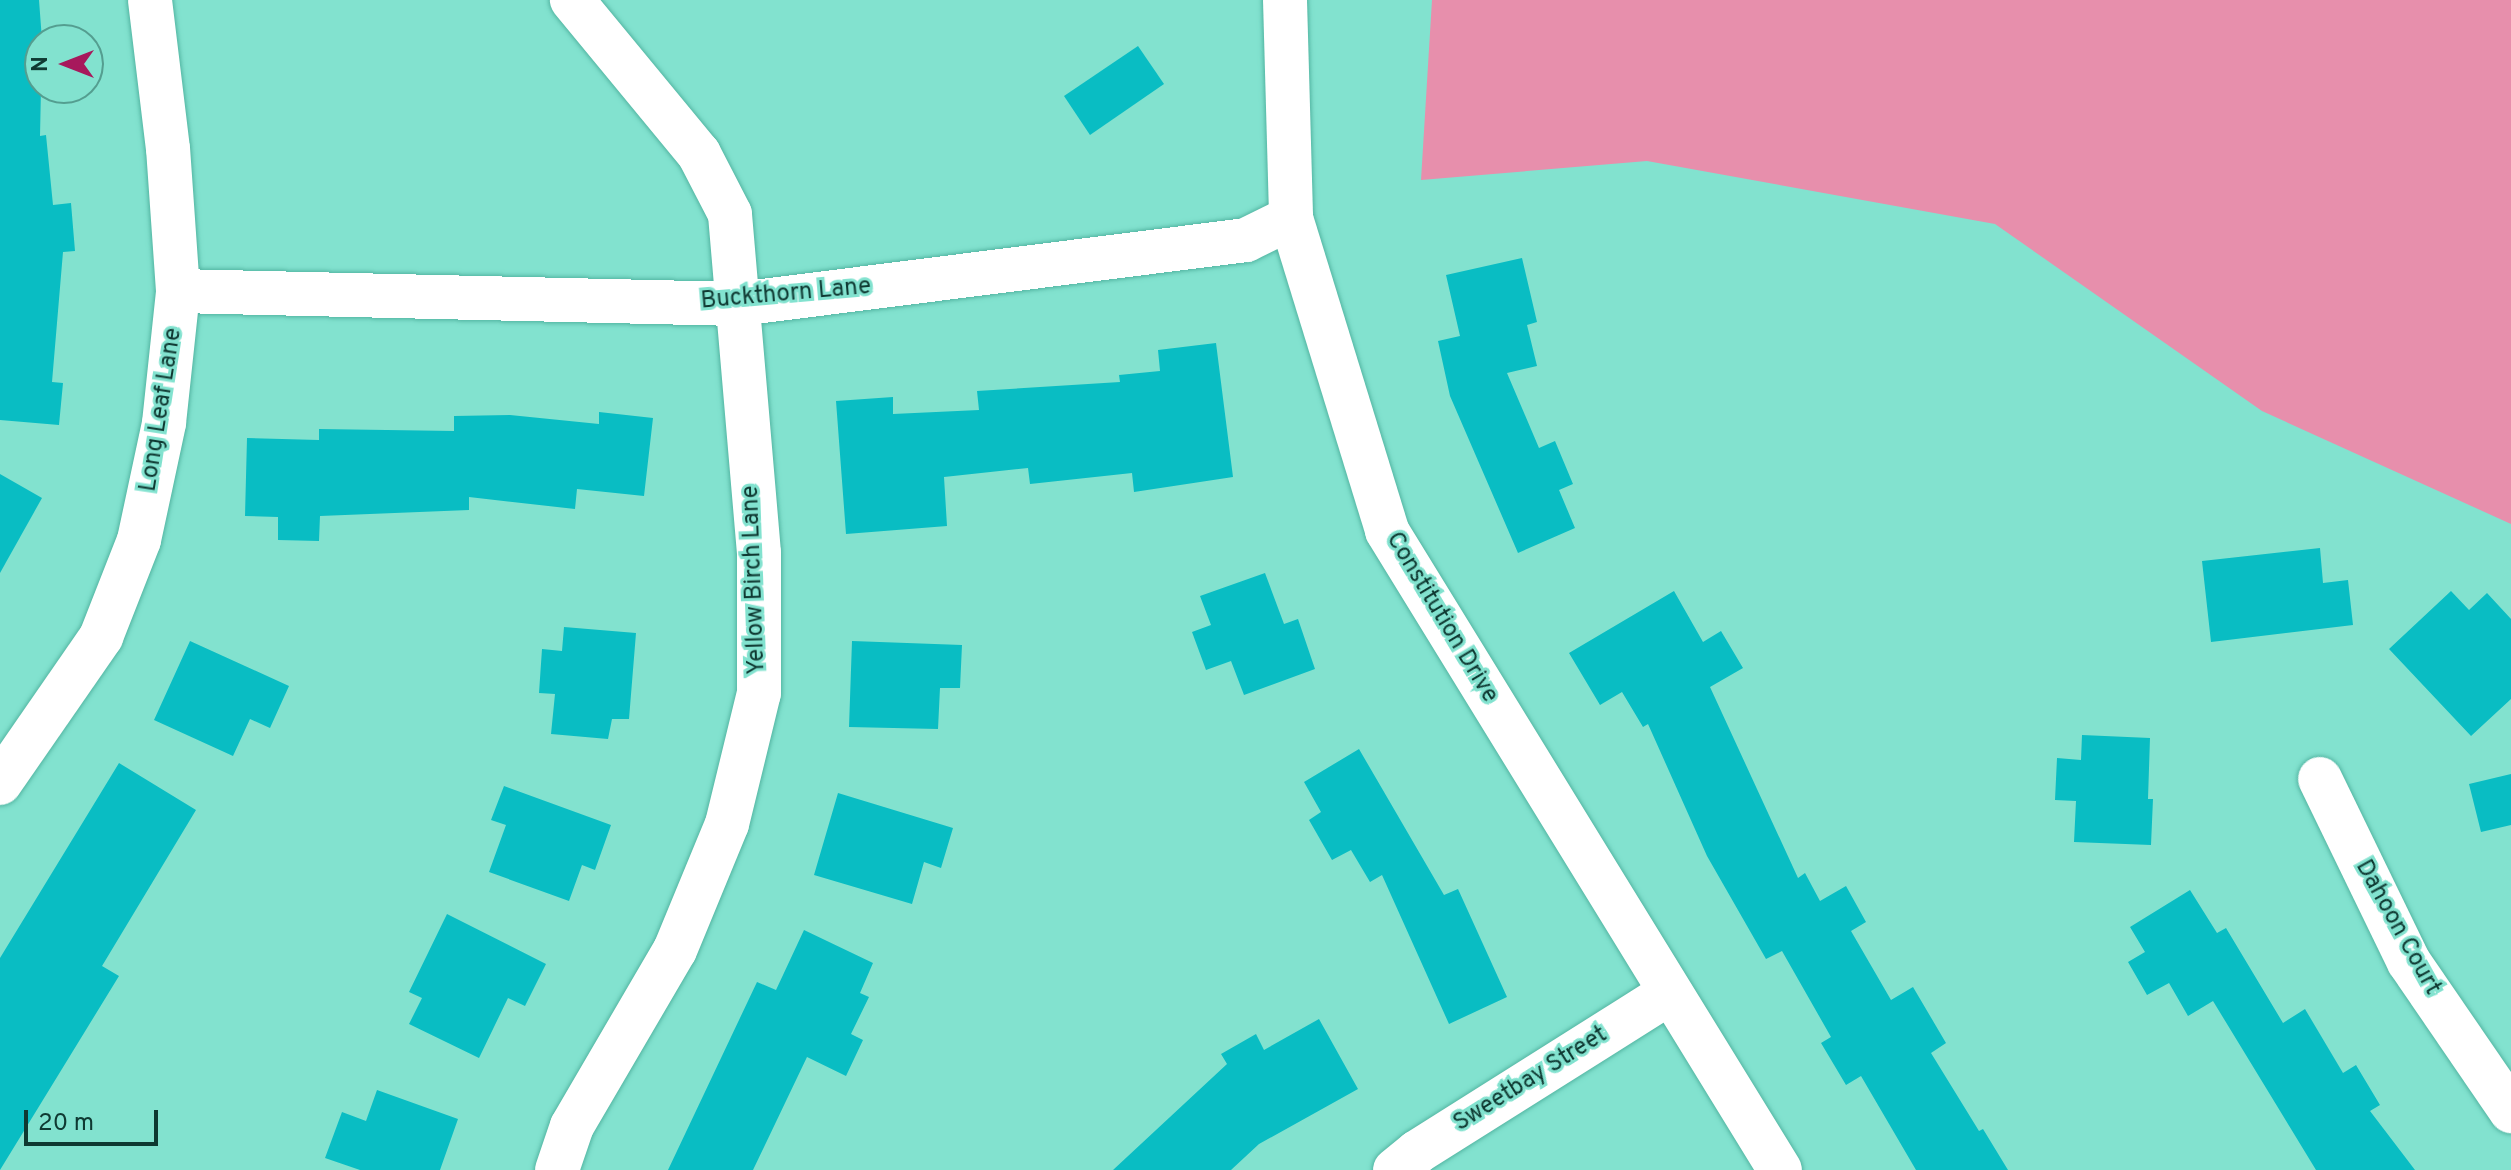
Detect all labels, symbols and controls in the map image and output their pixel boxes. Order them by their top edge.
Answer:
north arrow [24,24,104,104]
text: N [28,56,55,72]
street label: Buckthorn Lane [700,273,872,317]
street label: Long Leaf Lane [135,326,189,494]
street label: Yellow Birch Lane [737,485,773,675]
street label: Constitution Drive [1379,527,1503,709]
street label: Dahoon Court [2348,855,2446,1001]
street label: Sweetbay Street [1449,1021,1613,1139]
scale bar [28,1094,162,1144]
text: 20 m [38,1109,94,1139]

